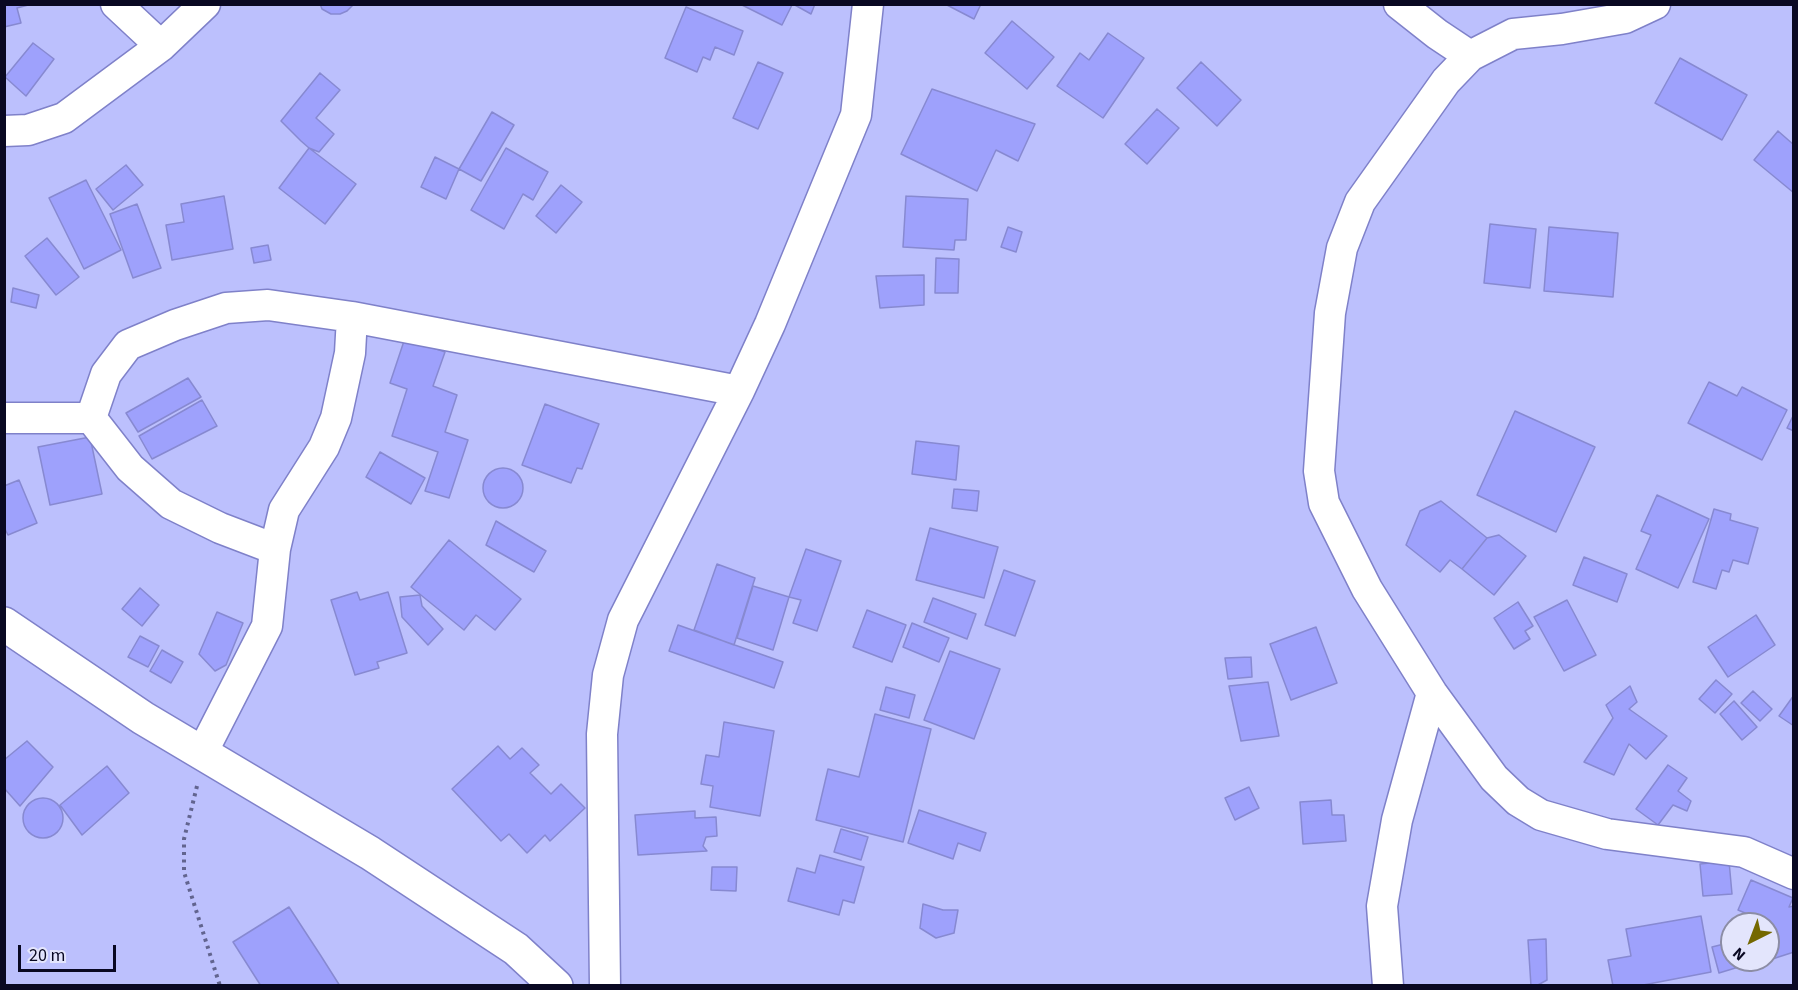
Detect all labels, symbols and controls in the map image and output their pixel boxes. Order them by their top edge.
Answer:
north arrow [1720,912,1780,972]
scale bar [21,933,118,971]
text: N [1728,942,1751,966]
text: 20 m [29,943,65,968]

